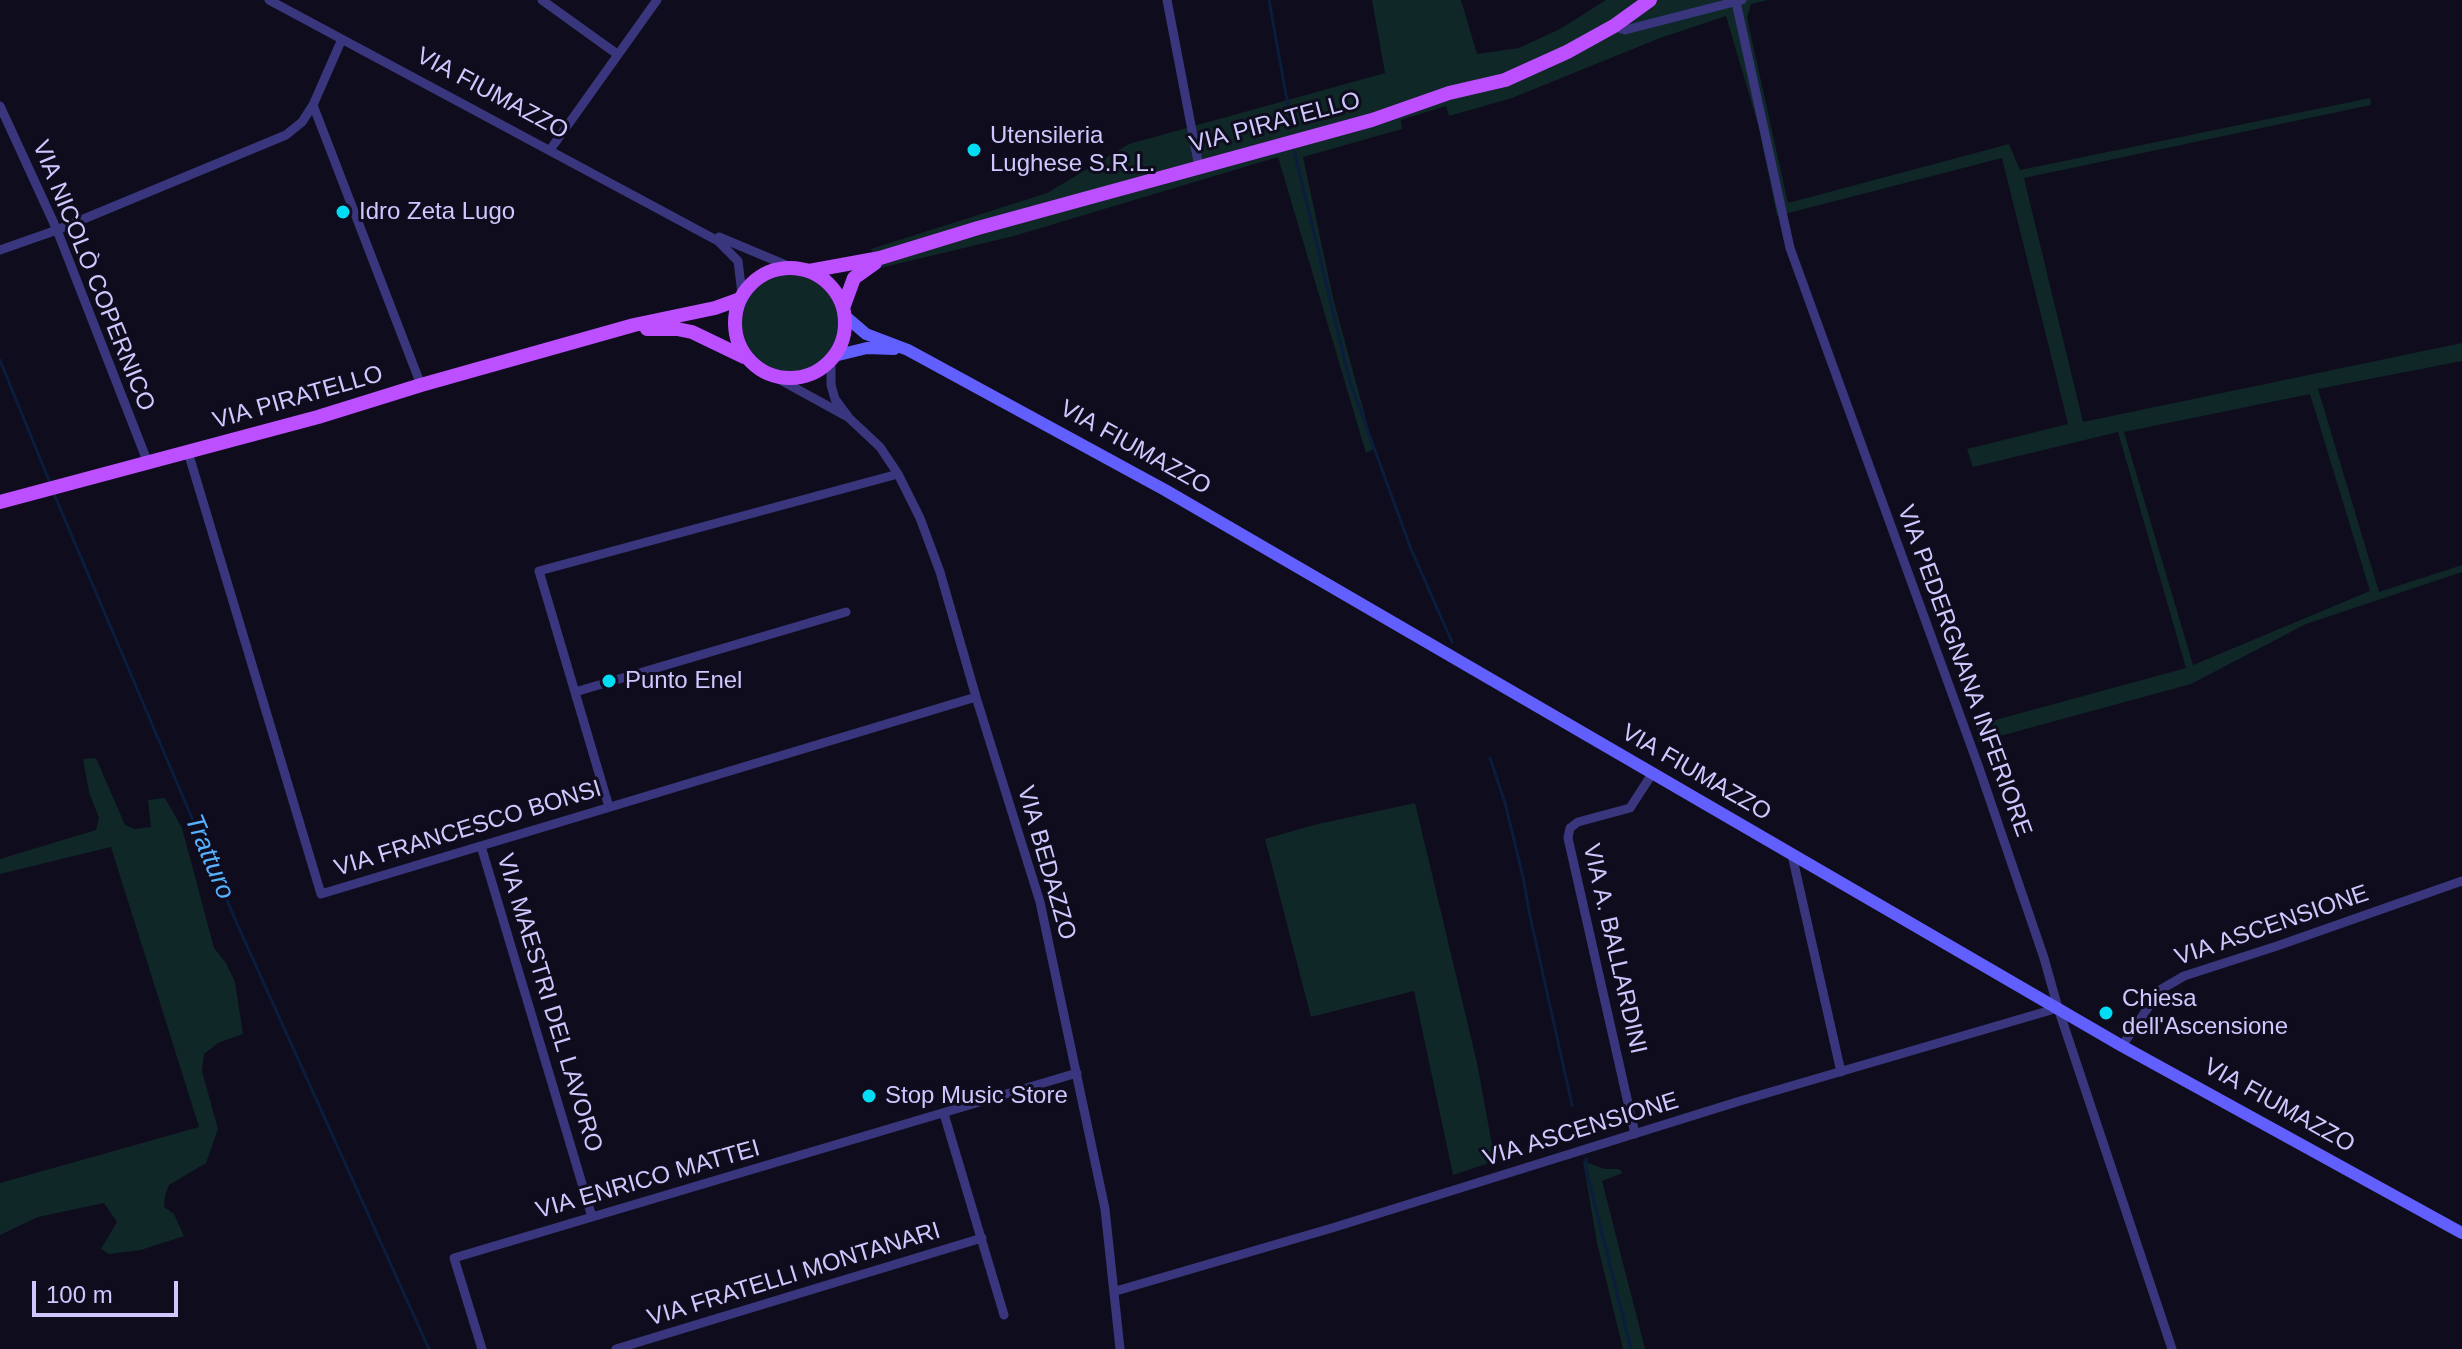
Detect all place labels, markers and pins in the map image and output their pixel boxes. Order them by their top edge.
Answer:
place label: Utensileria Lughese S.R.L. [990,122,1155,178]
marker: Utensileria Lughese S.R.L. [965,141,983,159]
place label: Idro Zeta Lugo [359,198,515,226]
marker: Idro Zeta Lugo [334,203,352,221]
place label: Punto Enel [625,667,742,695]
marker: Punto Enel [600,672,618,690]
place label: Chiesa dell'Ascensione [2122,985,2288,1041]
marker: Chiesa dell'Ascensione [2097,1004,2115,1022]
place label: Stop Music Store [885,1082,1068,1110]
marker: Stop Music Store [860,1087,878,1105]

